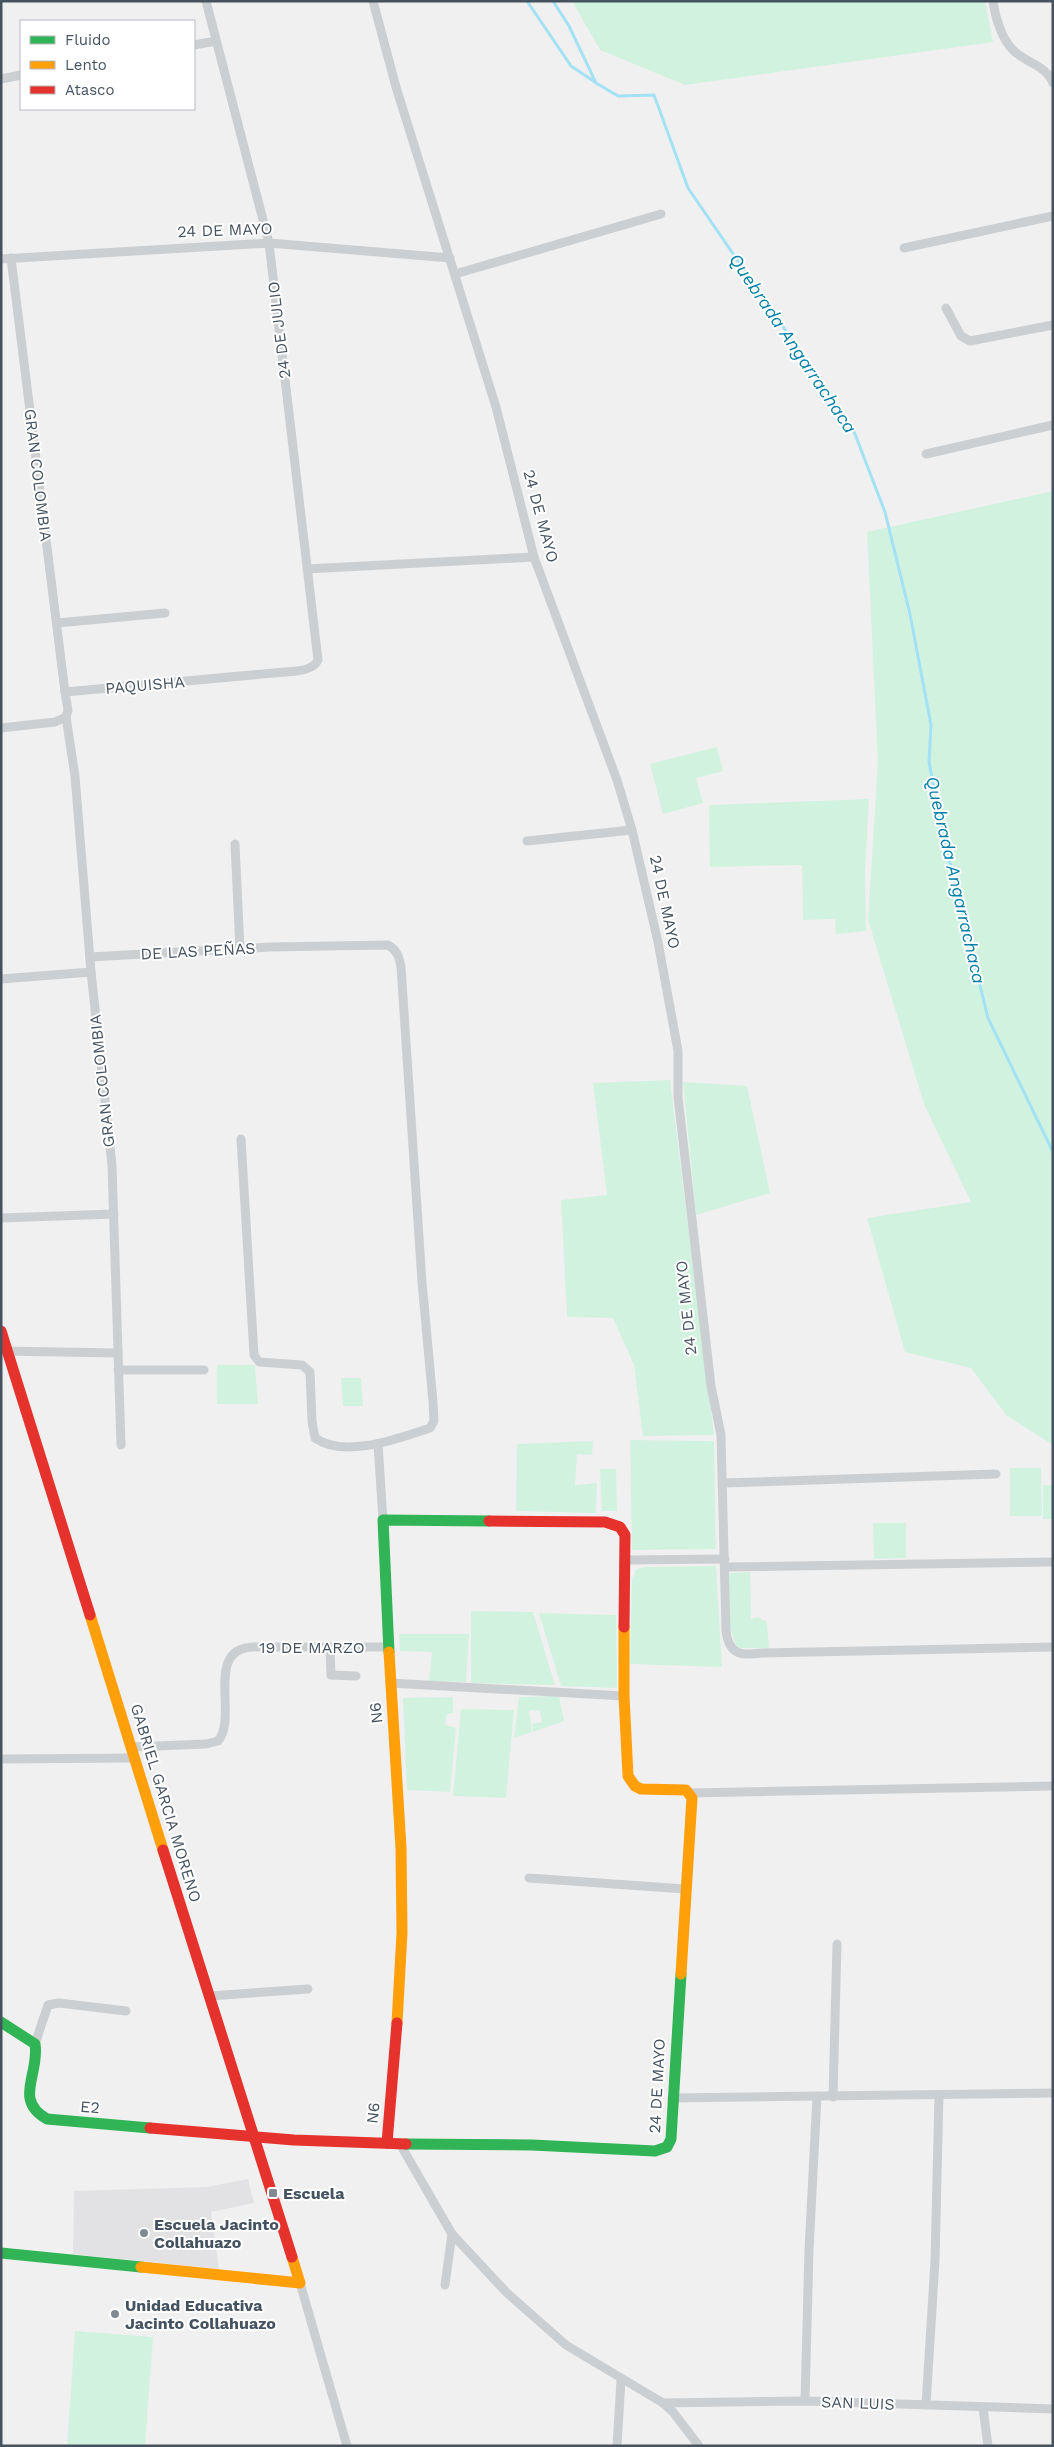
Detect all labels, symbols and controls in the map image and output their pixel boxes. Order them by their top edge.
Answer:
legend [20,20,195,110]
text: Fluido [65,31,110,49]
text: Lento [65,56,107,74]
text: Atasco [65,81,114,99]
street label: 24 DE MAYO [177,219,273,241]
water label: Quebrada Angarrachaca [725,249,861,437]
street label: 24 DE JULIO [264,280,294,380]
street label: GRAN COLOMBIA [20,408,56,543]
street label: 24 DE MAYO [519,468,563,564]
street label: PAQUISHA [104,672,186,698]
water label: Quebrada Angarrachaca [922,774,990,986]
street label: 24 DE MAYO [646,853,684,951]
street label: DE LAS PEÑAS [140,938,256,964]
street label: GRAN COLOMBIA [86,1013,118,1148]
street label: 24 DE MAYO [672,1260,700,1356]
street label: 19 DE MARZO [259,1638,365,1657]
street label: GABRIEL GARCIA MORENO [127,1701,205,1905]
street label: N6 [365,1701,387,1725]
street label: 24 DE MAYO [645,2038,669,2134]
street label: E2 [79,2097,101,2117]
street label: N6 [362,2101,384,2125]
place label: Escuela [283,2184,345,2203]
marker: Escuela [267,2187,279,2199]
place label: Escuela Jacinto Collahuazo [154,2215,279,2252]
marker: Escuela Jacinto Collahuazo [138,2227,150,2239]
place label: Unidad Educativa Jacinto Collahuazo [125,2296,276,2333]
marker: Unidad Educativa Jacinto Collahuazo [109,2308,121,2320]
street label: SAN LUIS [821,2392,895,2414]

